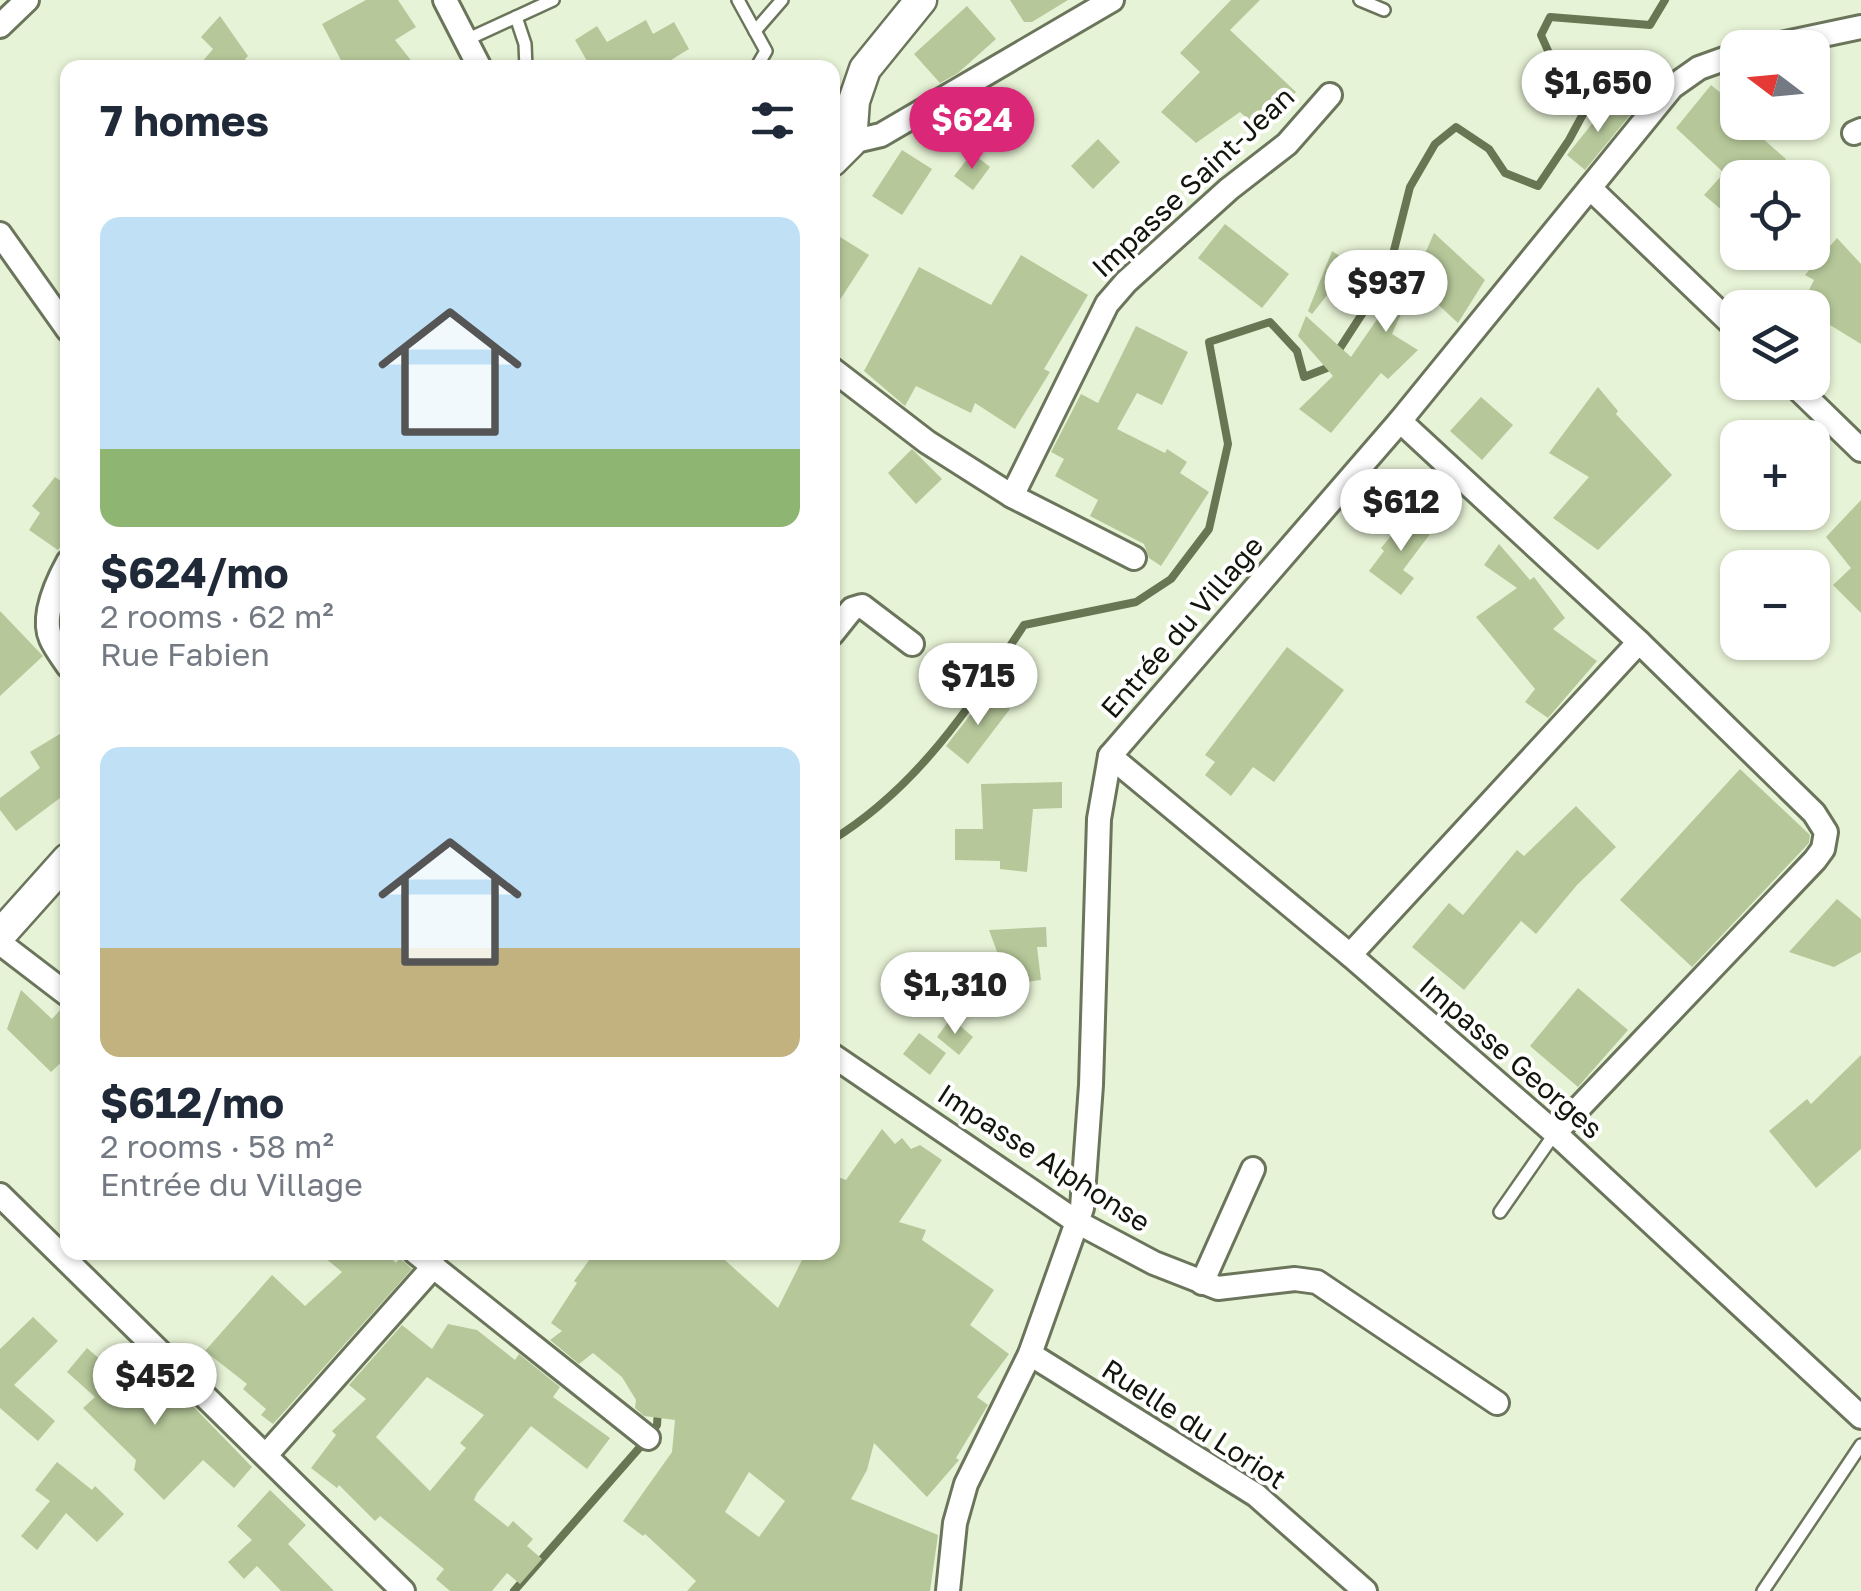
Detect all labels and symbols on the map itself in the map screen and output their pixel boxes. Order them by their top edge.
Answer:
north arrow [1720,30,1830,140]
pin: $1,650 [1517,50,1679,135]
street label: Impasse Saint-Jean [1085,80,1300,284]
pin: $624 [913,87,1031,172]
pin: $937 [1327,250,1445,335]
pin: $612 [1342,469,1460,554]
street label: Entrée du Village [1094,529,1270,724]
pin: $715 [919,643,1037,728]
pin: $1,310 [874,952,1036,1037]
street label: Impasse Georges [1413,968,1609,1145]
street label: Impasse Alphonse [932,1077,1157,1238]
pin: $452 [96,1343,214,1428]
street label: Ruelle du Loriot [1096,1352,1292,1495]

